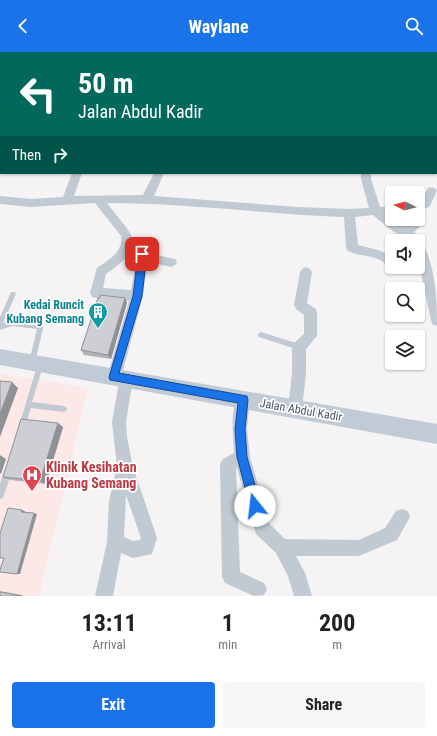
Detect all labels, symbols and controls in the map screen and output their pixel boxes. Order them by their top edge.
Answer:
icon: back [12,15,34,37]
icon: search [403,15,425,37]
text: Waylane [188,16,249,37]
text: 50 m [78,67,134,100]
icon: left [12,68,64,120]
text: Jalan Abdul Kadir [78,101,203,122]
icon: right [49,144,71,166]
text: Then [12,146,41,164]
north arrow [385,186,425,226]
map controls [385,186,425,370]
button: sound [385,234,425,274]
pin [125,237,159,271]
icon: arrive [131,243,153,265]
button: search [385,282,425,322]
place label: Kedai Runcit Kubang Semang [7,298,84,326]
building icon: Kedai Runcit Kubang Semang [87,301,109,329]
button: layers [385,330,425,370]
street label: Jalan Abdul Kadir [259,396,344,424]
place label: Klinik Kesihatan Kubang Semang [46,459,137,491]
hospital icon: Klinik Kesihatan Kubang Semang [21,464,43,492]
position arrow [234,485,276,527]
text: 13:11 [82,609,137,637]
text: 1 [222,609,234,637]
text: 200 [319,609,355,637]
text: Arrival [93,637,126,652]
text: min [218,637,237,652]
text: m [332,637,342,652]
button: Exit [12,682,215,728]
button: Share [223,682,425,728]

